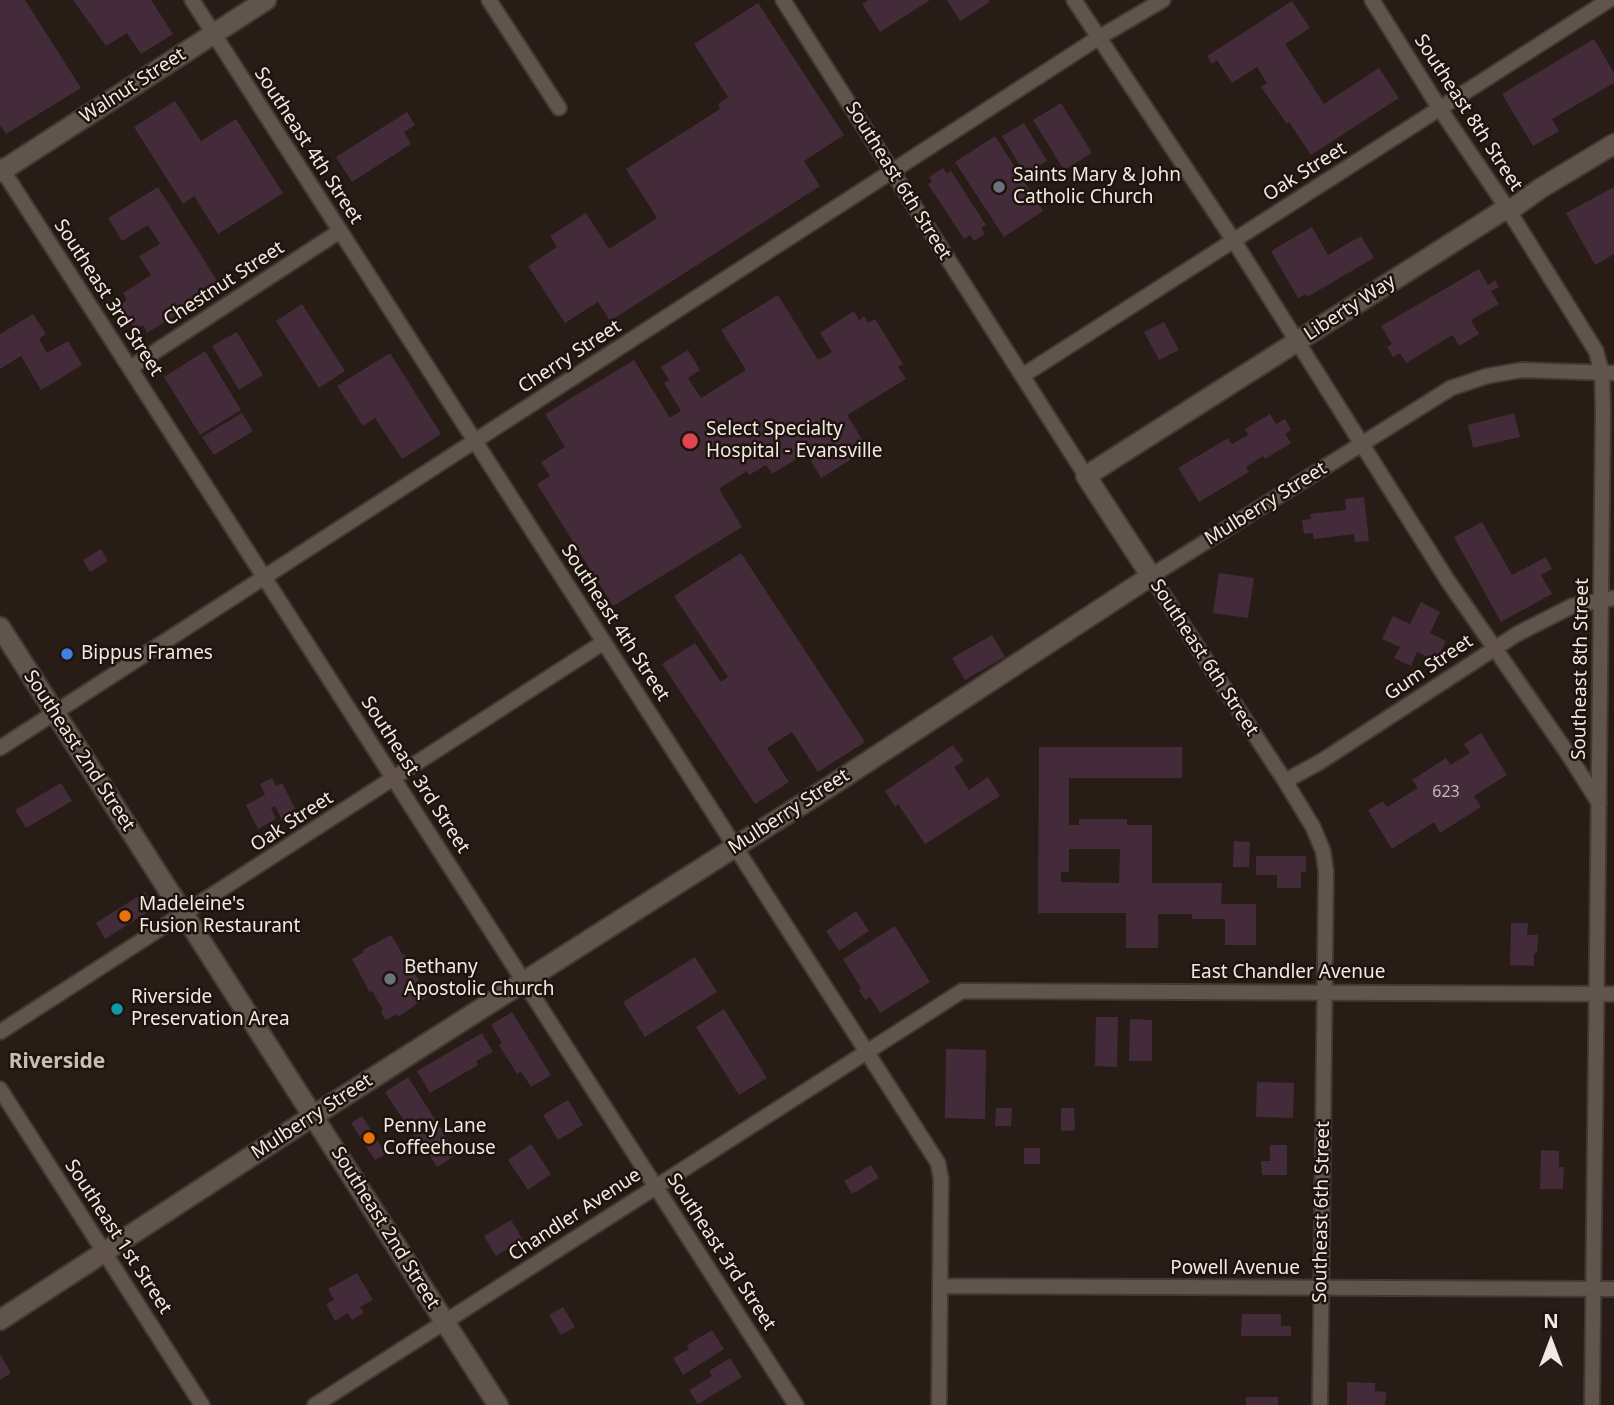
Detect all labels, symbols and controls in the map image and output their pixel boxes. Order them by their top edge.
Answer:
street label: Southeast 8th Street [1409,30,1527,196]
street label: Walnut Street [76,43,190,129]
street label: Southeast 4th Street [249,63,367,229]
street label: Southeast 6th Street [840,98,956,264]
street label: Oak Street [1259,138,1351,206]
place label: Saints Mary & John Catholic Church [1013,165,1181,209]
marker: Saints Mary & John Catholic Church [991,179,1007,195]
street label: Southeast 3rd Street [49,215,167,381]
street label: Chestnut Street [160,237,288,331]
street label: Liberty Way [1300,270,1400,346]
street label: Cherry Street [514,315,626,399]
place label: Select Specialty Hospital - Evansville [706,419,882,463]
marker: Select Specialty Hospital - Evansville [680,431,700,451]
street label: Mulberry Street [1201,457,1331,551]
street label: Southeast 4th Street [556,540,674,706]
street label: Southeast 6th Street [1145,575,1263,741]
street label: Southeast 8th Street [1568,578,1594,760]
street label: Gum Street [1381,630,1477,706]
place label: Bippus Frames [81,643,213,665]
marker: Bippus Frames [59,646,75,662]
street label: Southeast 2nd Street [19,666,139,836]
street label: Southeast 3rd Street [356,692,474,858]
street label: Mulberry Street [724,764,854,860]
house number: 623 [1432,782,1460,802]
street label: Oak Street [247,787,337,857]
place label: Madeleine's Fusion Restaurant [139,894,300,938]
marker: Madeleine's Fusion Restaurant [117,908,133,924]
place label: Bethany Apostolic Church [404,957,554,1001]
street label: East Chandler Avenue [1190,962,1386,984]
marker: Bethany Apostolic Church [382,971,398,987]
place label: Riverside Preservation Area [131,987,290,1031]
marker: Riverside Preservation Area [109,1001,125,1017]
district label: Riverside [9,1049,105,1075]
street label: Mulberry Street [247,1069,377,1165]
place label: Penny Lane Coffeehouse [383,1116,496,1160]
street label: Southeast 6th Street [1309,1121,1335,1303]
marker: Penny Lane Coffeehouse [361,1130,377,1146]
street label: Southeast 2nd Street [326,1143,444,1313]
street label: Southeast 1st Street [60,1156,176,1318]
street label: Chandler Avenue [505,1164,645,1266]
street label: Southeast 3rd Street [662,1169,780,1335]
street label: Powell Avenue [1170,1258,1300,1280]
north arrow [1516,1307,1586,1377]
text: N [1543,1308,1559,1334]

